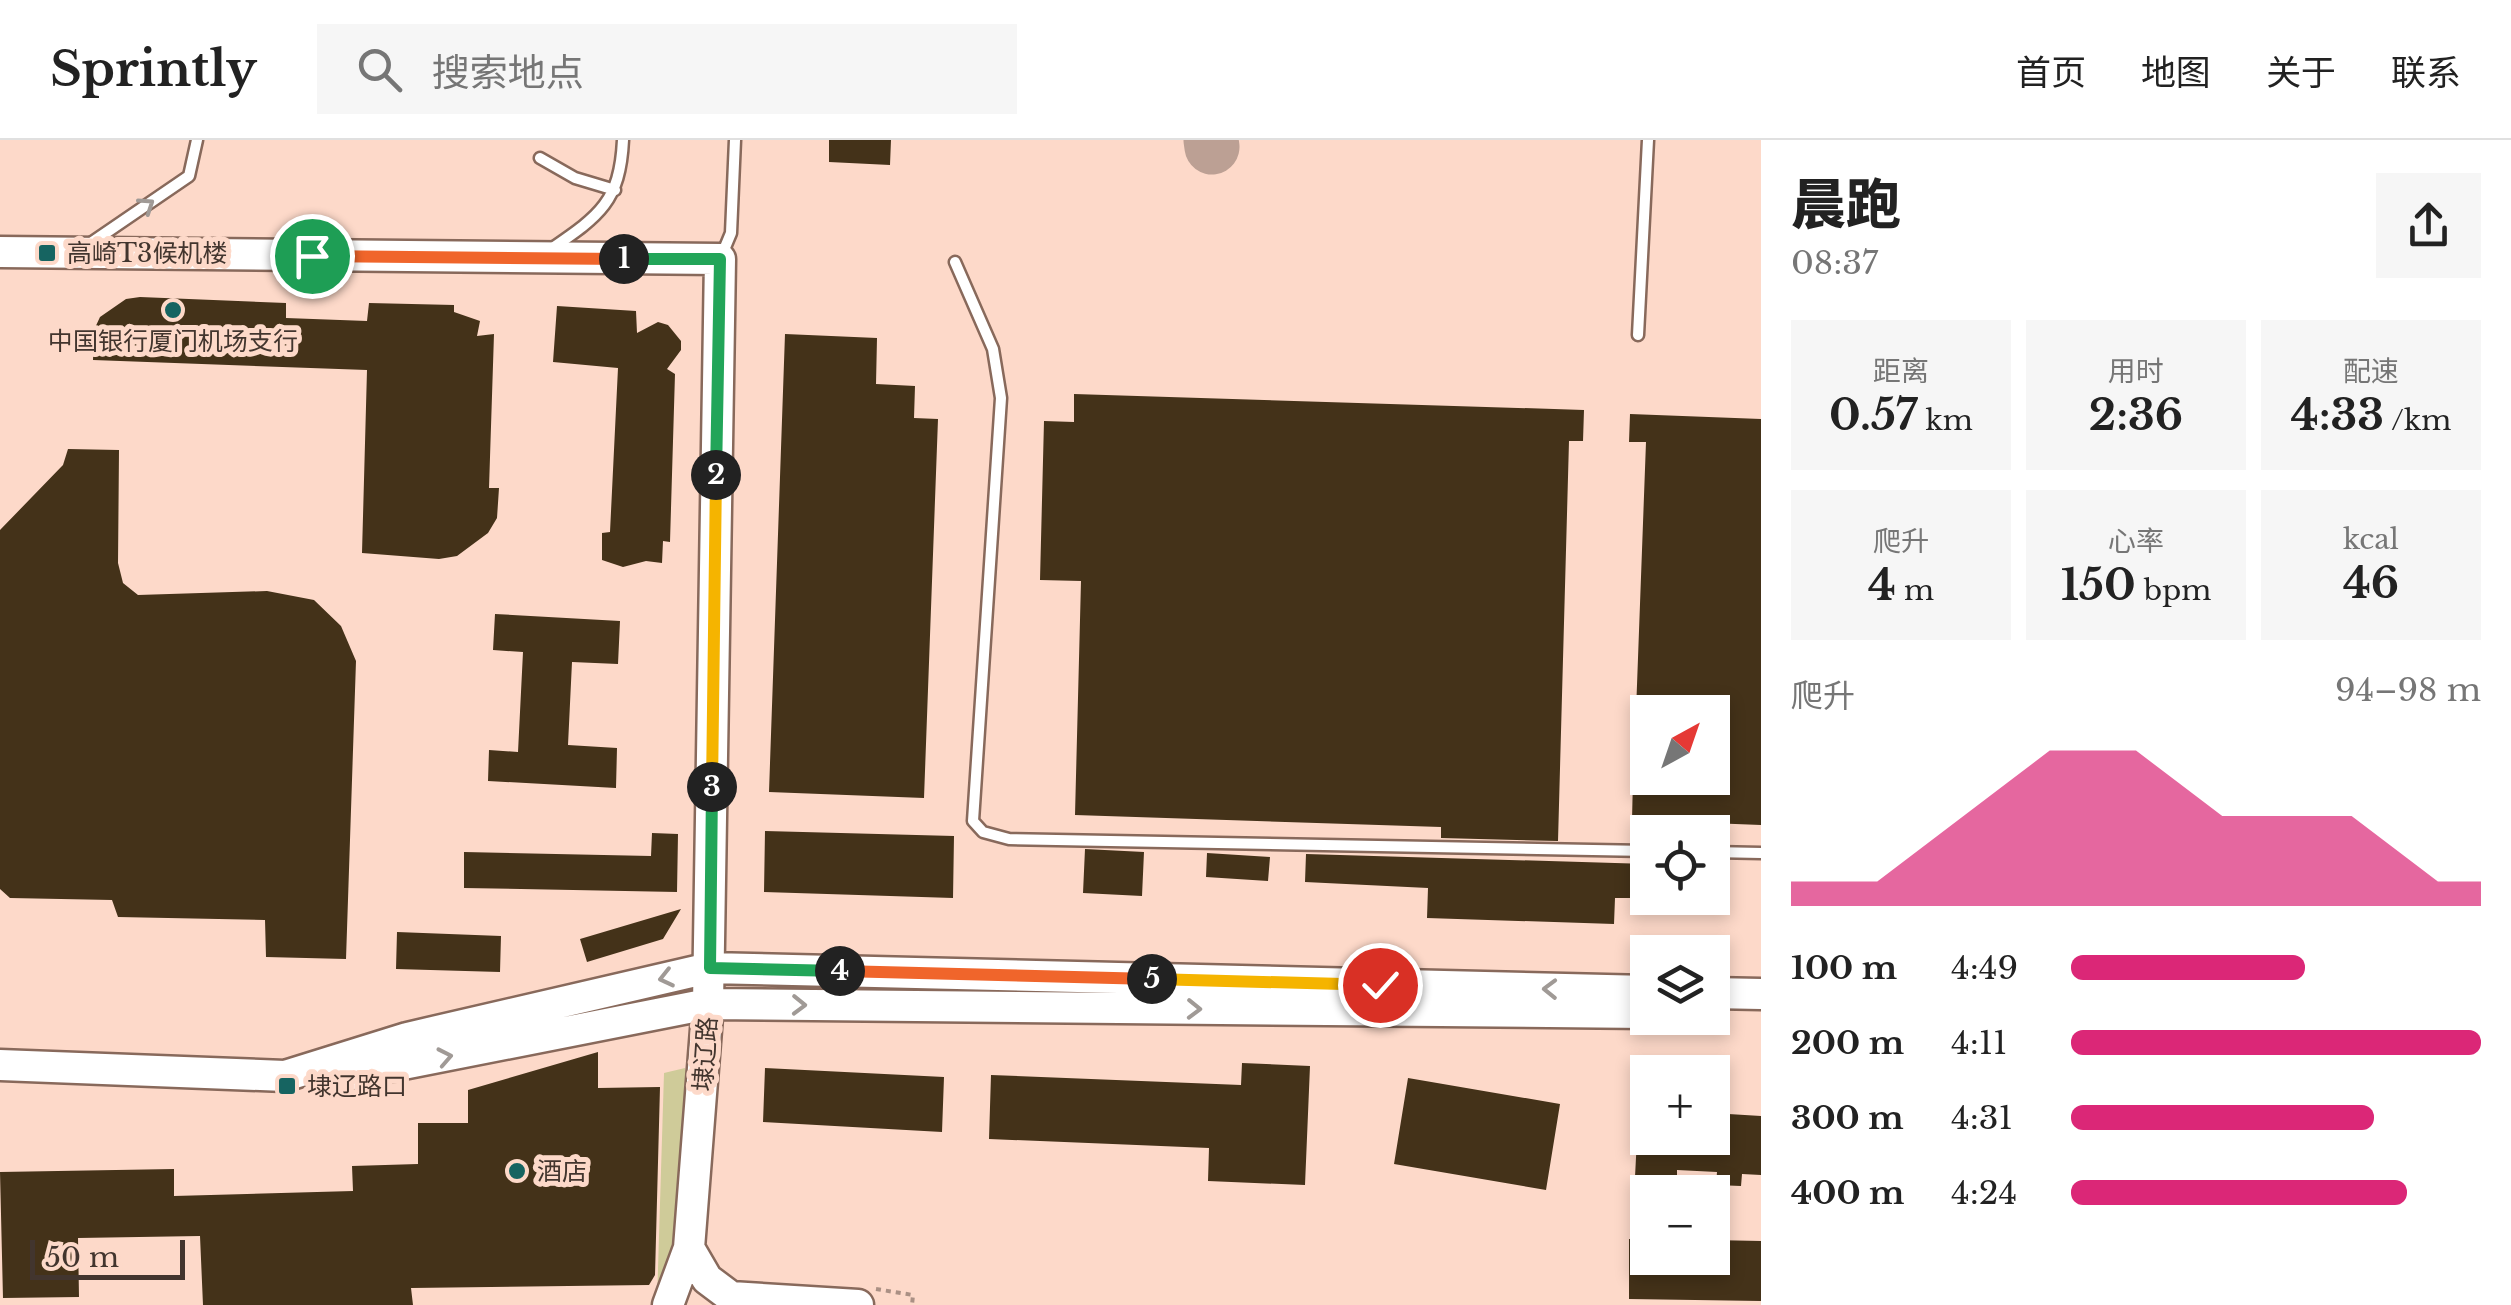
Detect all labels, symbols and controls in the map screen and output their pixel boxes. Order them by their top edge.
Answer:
search box [317,24,1017,114]
text: Sprintly [50,39,257,99]
icon: search [352,42,407,97]
text: 搜索地点 [432,49,584,96]
text: 首页 [2016,51,2086,94]
text: 地图 [2141,51,2211,94]
text: 关于 [2266,51,2336,94]
text: 联系 [2391,51,2461,94]
text: 晨跑 [1791,171,1901,239]
button: share [2376,173,2481,278]
one-way arrow [137,198,155,217]
pin [270,214,355,299]
icon: arrive [285,229,340,284]
pin: 1 [599,234,649,284]
place label: 高崎T3候机楼 [67,238,227,269]
text: 1 [618,241,630,276]
marker: 高崎T3候机楼 [36,242,58,264]
text: 08:37 [1791,243,1878,283]
marker: 中国银行厦门机场支行 [162,299,184,321]
place label: 中国银行厦门机场支行 [48,326,298,357]
text: 距离 [1873,354,1929,389]
text: 用时 [2108,354,2164,389]
text: 配速 [2343,354,2399,389]
text: 0.57 [1829,389,1918,441]
text: 2:36 [2089,389,2183,441]
text: 4:33 [2291,389,2384,441]
text: km [1918,403,1973,438]
text: /km [2384,403,2451,438]
pin: 2 [691,450,741,500]
text: 2 [707,457,725,492]
text: kcal [2343,522,2399,557]
text: 爬升 [1873,524,1929,559]
text: 心率 [2108,524,2164,559]
text: 46 [2343,557,2399,609]
text: 4 [1868,559,1896,611]
text: 150 [2061,559,2136,611]
text: m [1896,573,1934,608]
text: bpm [2136,573,2211,608]
text: 94–98 m [2335,670,2481,710]
text: 爬升 [1791,676,1855,716]
north arrow [1630,695,1730,795]
map controls [1630,695,1730,1275]
pin: 3 [687,762,737,812]
text: 3 [703,769,721,804]
button: locate [1630,815,1730,915]
button: layers [1630,935,1730,1035]
pin [1338,943,1423,1028]
pin: 4 [815,946,865,996]
text: 100 m [1791,948,1897,988]
text: 4:49 [1951,948,2018,988]
text: 4 [831,953,849,988]
pin: 5 [1127,954,1177,1004]
icon: check [1353,958,1408,1013]
text: 5 [1144,961,1160,996]
one-way arrow [658,966,675,987]
one-way arrow [1542,978,1558,1000]
one-way arrow [792,994,808,1015]
one-way arrow [1187,998,1203,1019]
street label: 埭辽路 [687,1016,724,1093]
text: 200 m [1791,1023,1904,1063]
text: 4:11 [1951,1023,2007,1063]
one-way arrow [436,1047,453,1068]
button: + [1630,1055,1730,1155]
place label: 埭辽路口 [307,1071,407,1102]
marker: 埭辽路口 [276,1075,298,1097]
text: 300 m [1791,1098,1904,1138]
text: 4:31 [1951,1098,2013,1138]
place label: 酒店 [537,1156,587,1187]
marker: 酒店 [506,1160,528,1182]
text: 400 m [1791,1173,1904,1213]
text: 4:24 [1951,1173,2017,1213]
button: − [1630,1175,1730,1275]
scale bar [30,1235,185,1280]
text: 50 m [45,1240,119,1275]

